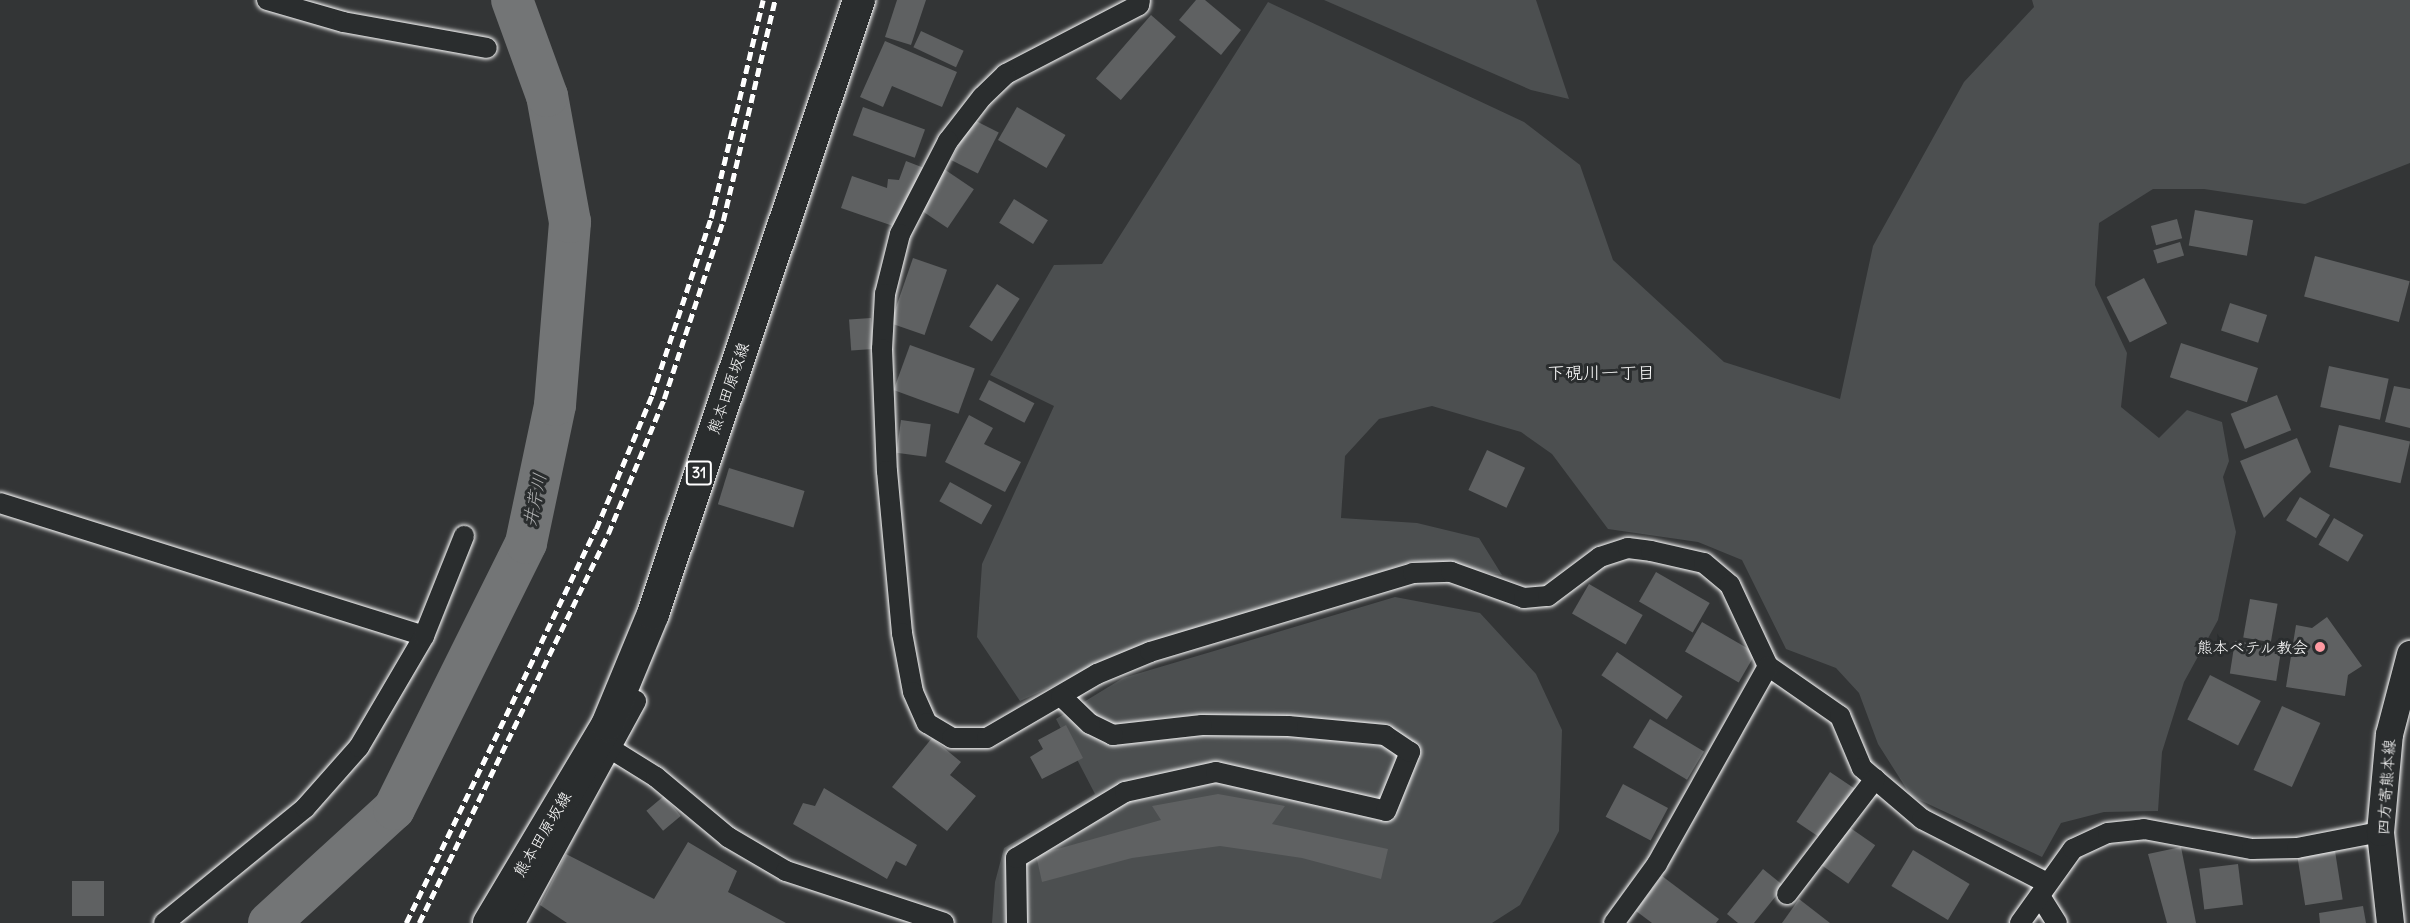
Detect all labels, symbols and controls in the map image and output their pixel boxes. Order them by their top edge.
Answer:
street label: 熊本田原坂線 [703,339,753,437]
district label: 下硯川一丁目 [1547,362,1655,384]
road number: 31 [686,461,712,485]
water label: 井芹川 [519,471,551,529]
place label: 熊本ベテル教会 [2196,637,2308,657]
marker: 熊本ベテル教会 [2313,640,2327,654]
street label: 四方寄熊本線 [2373,738,2399,836]
street label: 熊本田原坂線 [509,788,575,880]

